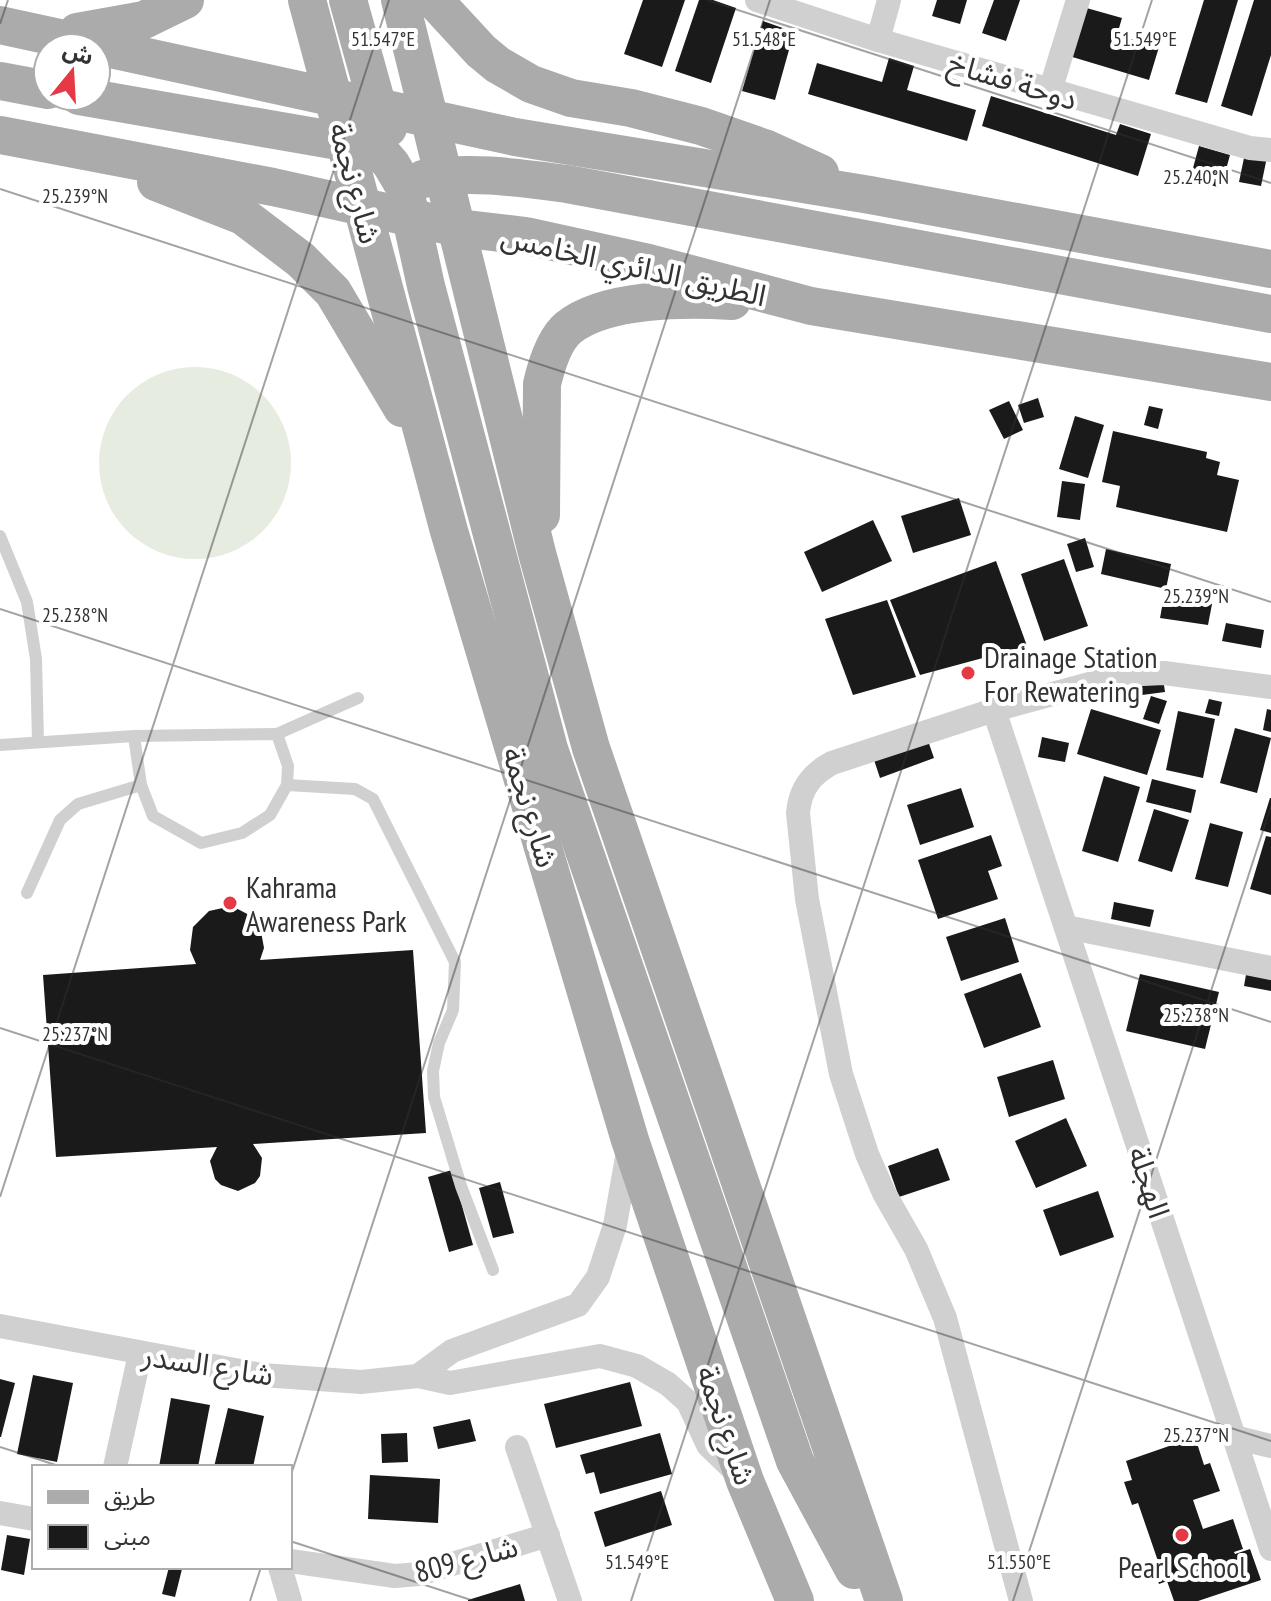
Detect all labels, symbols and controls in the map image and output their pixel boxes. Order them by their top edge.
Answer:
text: 51.547°E [351,26,415,52]
text: 51.548°E [732,26,796,52]
text: 51.549°E [1113,26,1177,52]
north arrow [32,32,112,112]
text: ش [60,35,97,71]
street label: دوحة فشاخ [942,42,1082,122]
street label: شارع نجمة [317,118,391,249]
text: 25.240°N [1163,164,1229,190]
text: 25.239°N [42,183,108,209]
street label: الطريق الدائري الخامس [497,216,770,319]
text: 25.239°N [1163,583,1229,609]
text: 25.238°N [42,602,108,628]
place label: Drainage Station For Rewatering [984,637,1157,710]
marker: Drainage Station For Rewatering [959,664,977,682]
street label: شارع نجمة [490,742,568,873]
place label: Kahrama Awareness Park [246,867,407,940]
marker: Kahrama Awareness Park [221,894,239,912]
text: 25.238°N [1163,1002,1229,1028]
text: 25.237°N [42,1021,108,1047]
street label: الهجلة [1120,1141,1180,1223]
street label: شارع السدر [138,1334,276,1398]
street label: شارع نجمة [685,1360,766,1491]
text: 25.237°N [1163,1422,1229,1448]
legend [32,1465,292,1569]
text: طريق [104,1481,156,1512]
text: مبنى [104,1521,151,1552]
street label: شارع 809 [410,1526,523,1594]
marker: Pearl School [1173,1526,1191,1544]
place label: Pearl School [1118,1547,1246,1586]
text: 51.549°E [605,1549,669,1575]
text: 51.550°E [987,1549,1051,1575]

